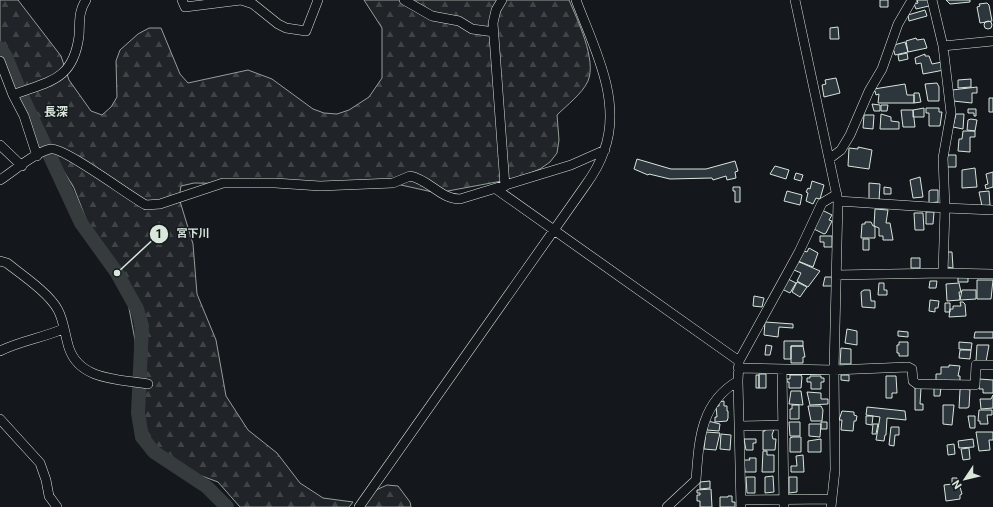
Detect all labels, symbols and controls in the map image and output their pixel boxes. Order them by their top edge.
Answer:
district label: 長深 [44,105,68,119]
callout: 宮下川 [149,222,218,245]
text: 1 [156,227,162,241]
text: 宮下川 [177,227,210,240]
north arrow [945,459,985,499]
text: N [950,477,965,491]

